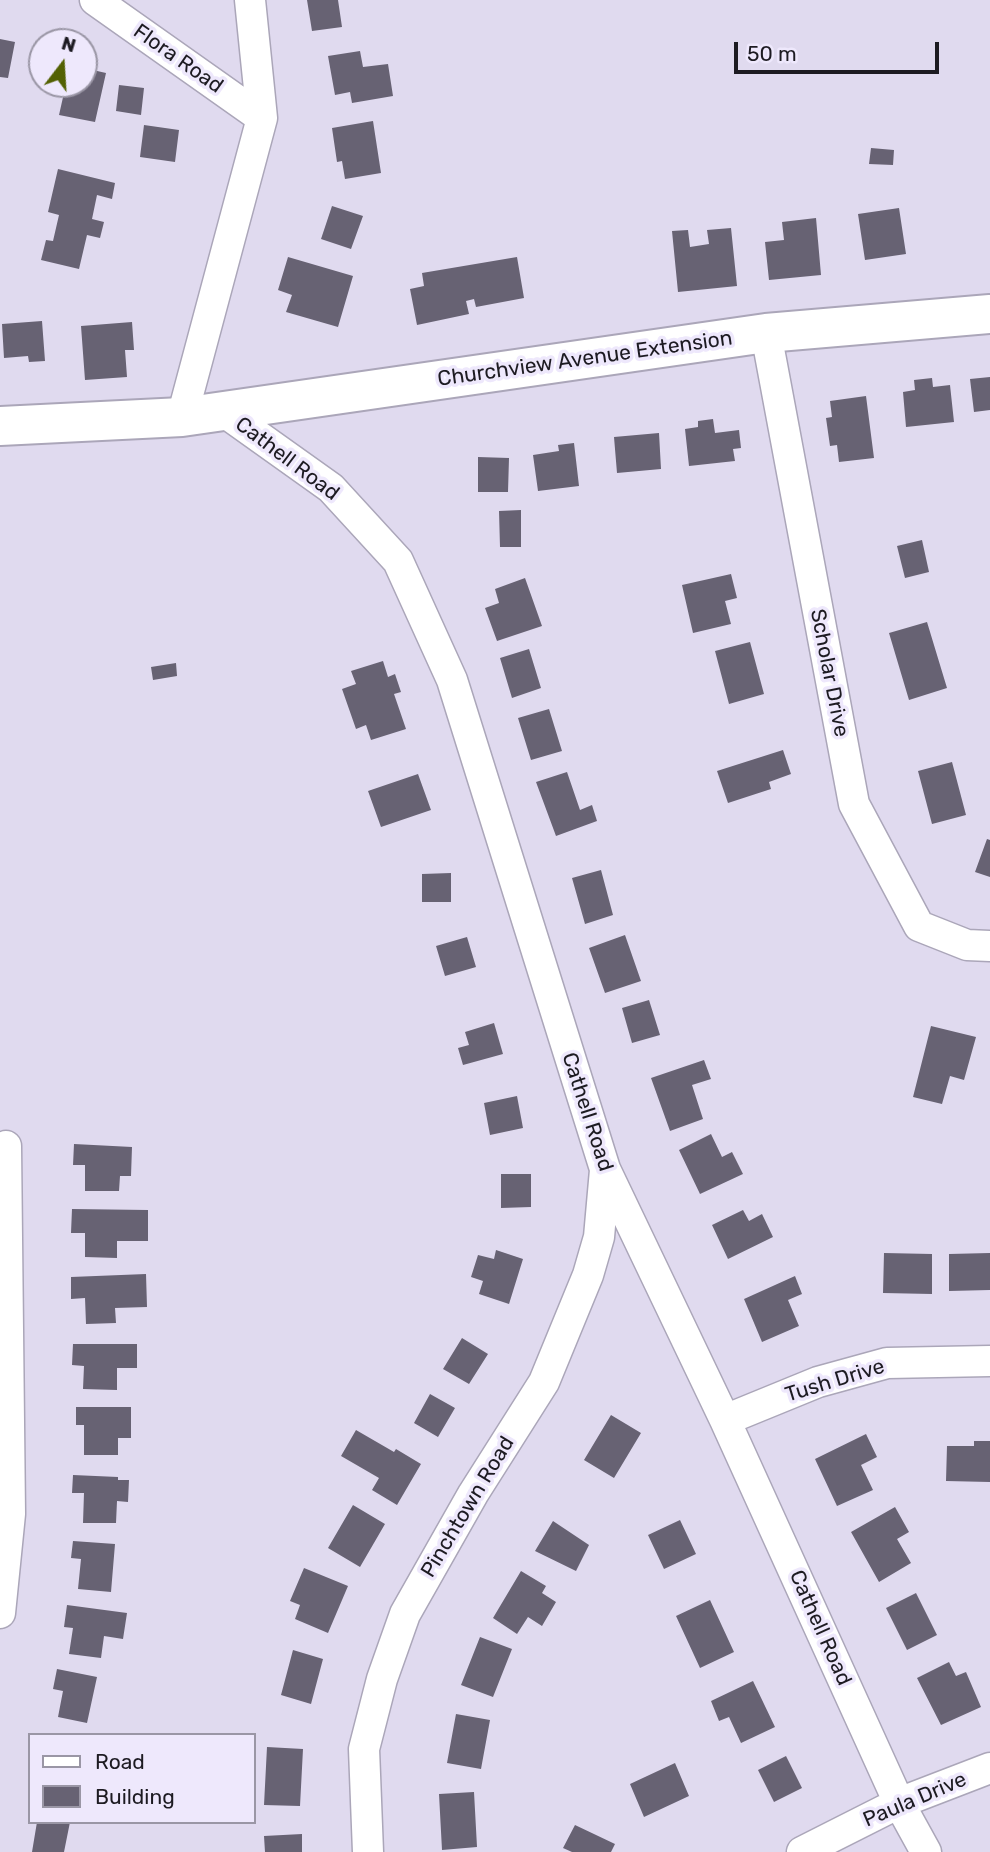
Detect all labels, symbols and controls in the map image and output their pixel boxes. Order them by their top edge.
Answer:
street label: Flora Road [128,19,228,99]
north arrow [28,28,98,98]
scale bar [738,28,943,72]
text: N [59,31,79,57]
text: 50 m [747,41,797,66]
street label: Churchview Avenue Extension [436,326,734,392]
street label: Cathell Road [230,412,344,506]
street label: Scholar Drive [804,607,854,739]
street label: Cathell Road [556,1049,618,1175]
street label: Tush Drive [782,1354,888,1408]
street label: Pinchtown Road [416,1432,520,1582]
street label: Cathell Road [783,1567,857,1689]
legend [28,1733,256,1824]
text: Road [95,1749,145,1774]
street label: Paula Drive [860,1767,970,1833]
text: Building [95,1784,175,1809]

